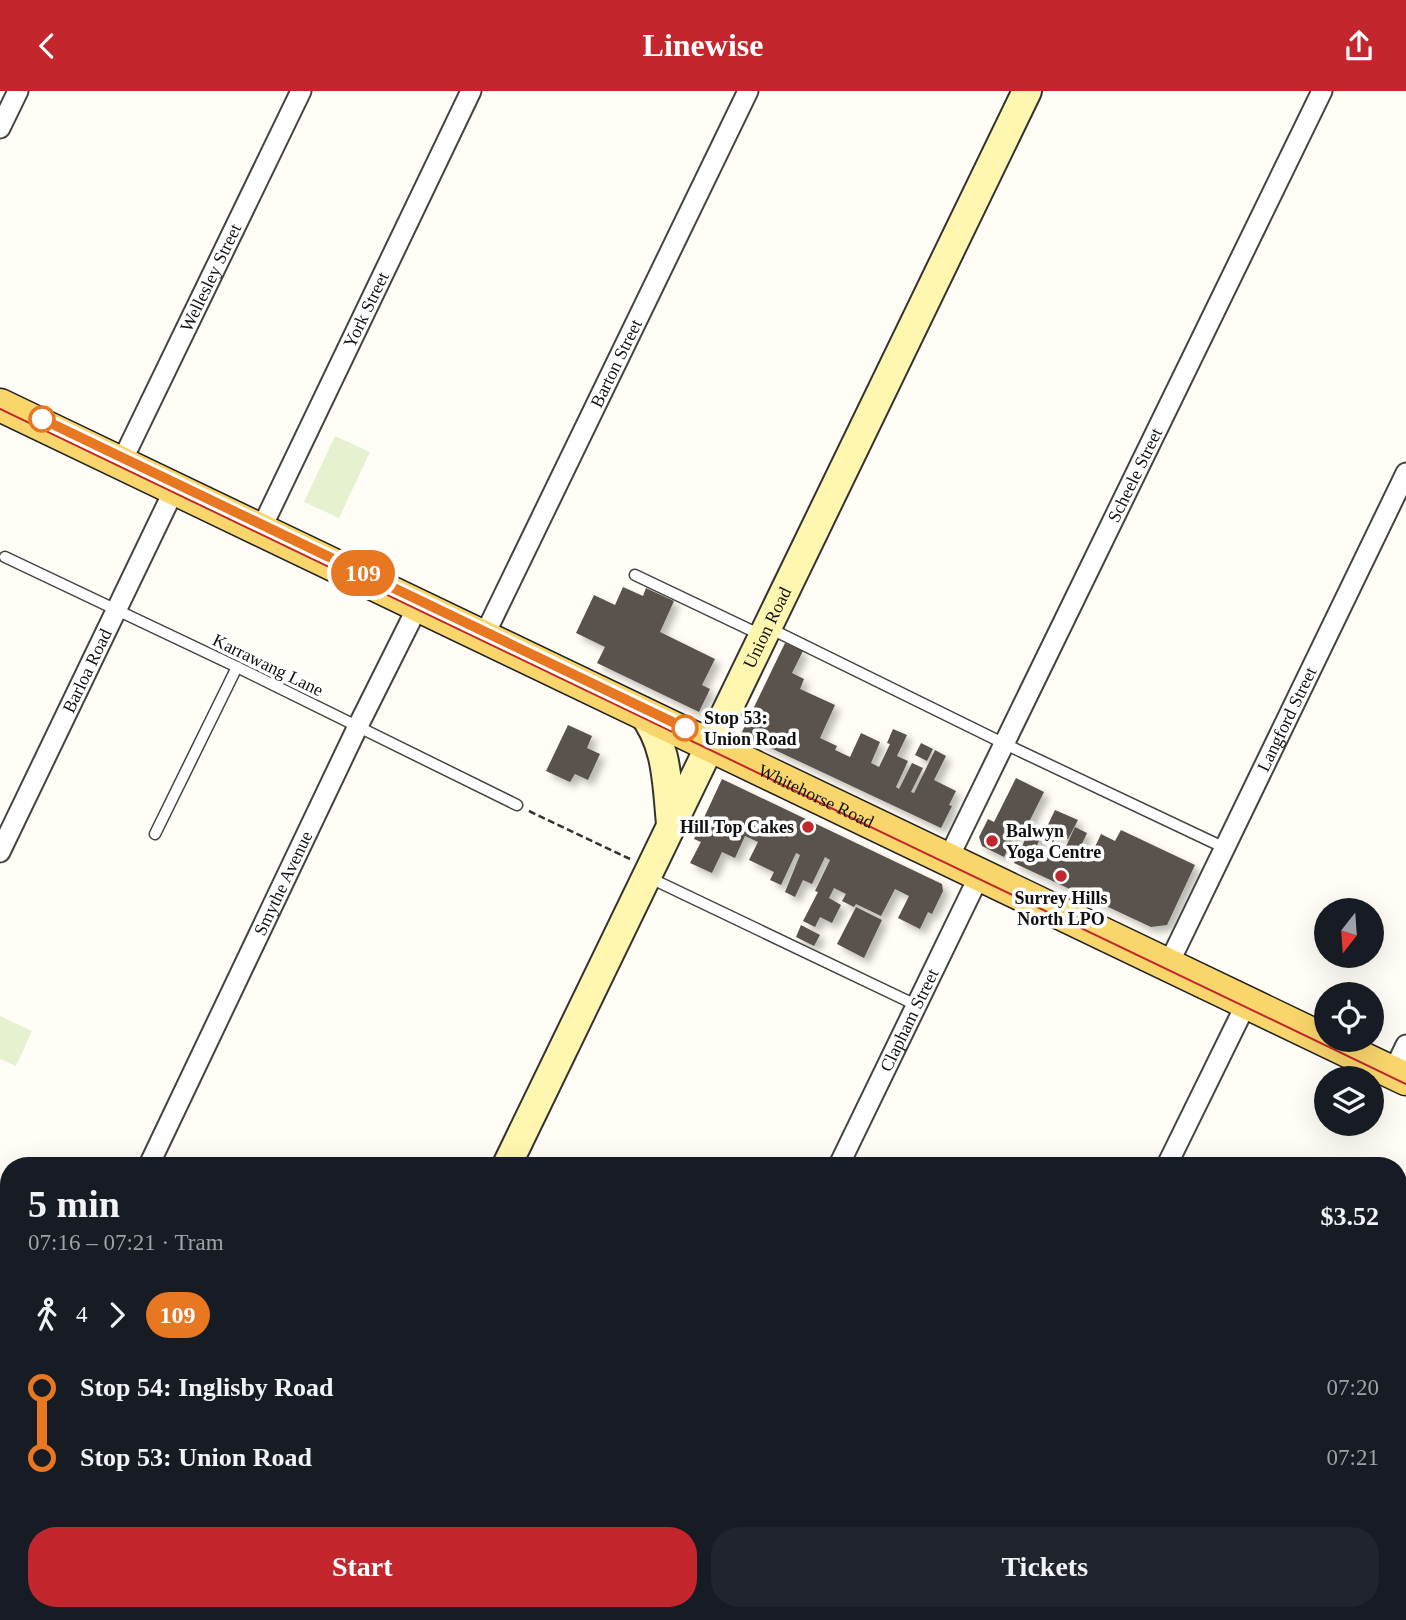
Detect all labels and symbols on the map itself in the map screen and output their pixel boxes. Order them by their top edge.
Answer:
street label: Wellesley Street [176,220,245,335]
street label: York Street [339,269,393,351]
street label: Barton Street [586,316,646,411]
unlabelled marker [29,406,55,432]
street label: Scheele Street [1104,425,1166,526]
line badge: 109 [323,550,403,596]
street label: Union Road [739,584,795,671]
street label: Barloa Road [58,626,116,716]
street label: Karrawang Lane [209,630,327,700]
street label: Langford Street [1253,664,1321,775]
place label: Stop 53: Union Road [704,708,797,749]
marker: Stop 53: Union Road [672,715,698,741]
street label: Whitehorse Road [755,760,877,832]
place label: Hill Top Cakes [680,817,794,837]
marker: Hill Top Cakes [800,819,816,835]
place label: Balwyn Yoga Centre [1006,821,1101,862]
street label: Smythe Avenue [250,828,316,939]
marker: Balwyn Yoga Centre [984,833,1000,849]
marker: Surrey Hills North LPO [1053,868,1069,884]
place label: Surrey Hills North LPO [1014,888,1108,929]
north arrow [1314,898,1384,968]
street label: Clapham Street [876,966,943,1075]

